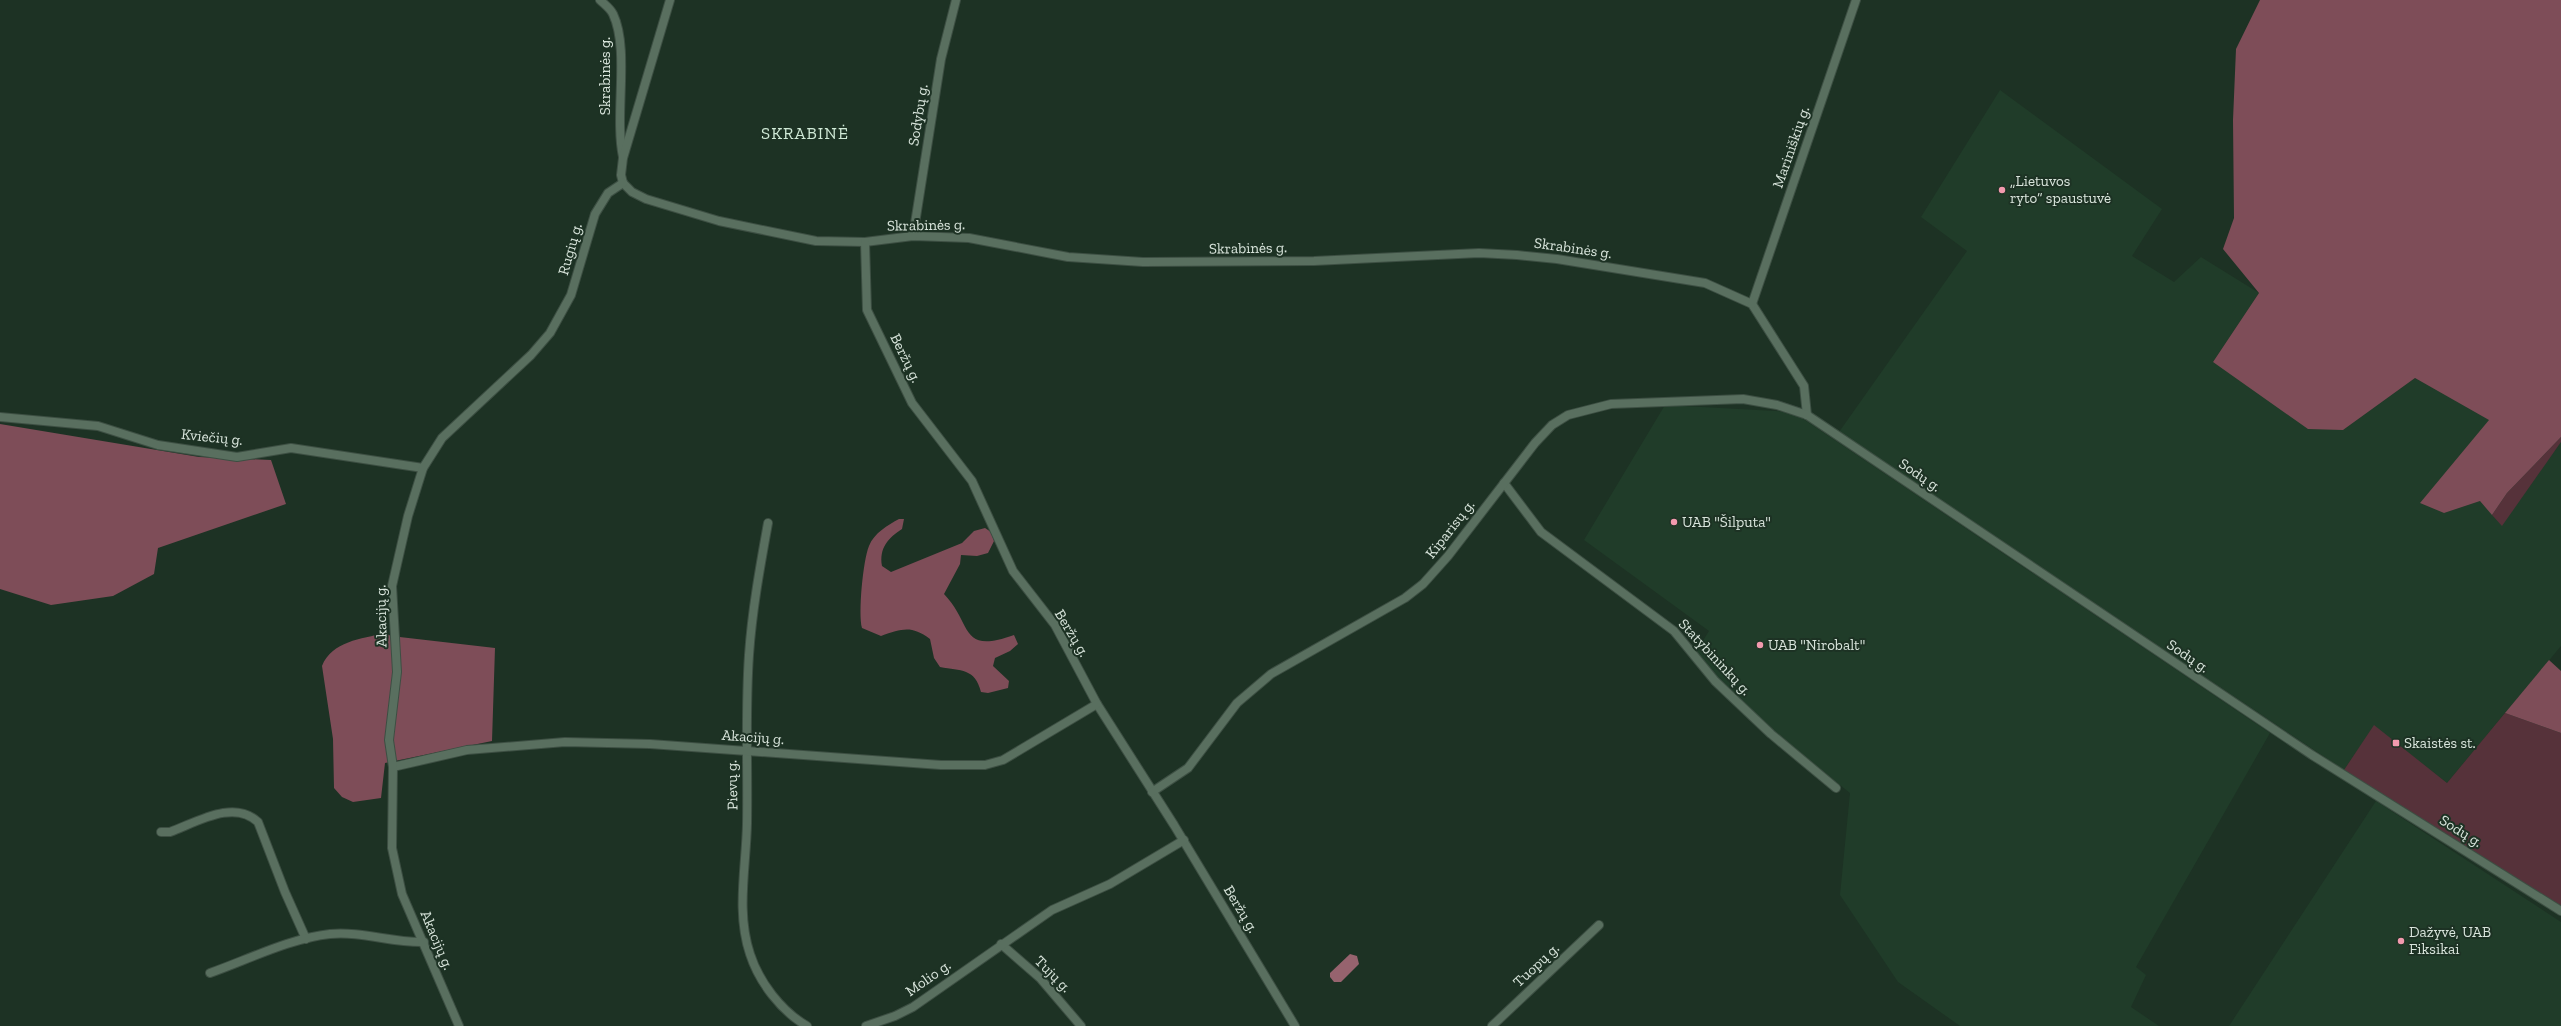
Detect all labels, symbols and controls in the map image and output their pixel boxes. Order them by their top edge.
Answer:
street label: Skrabinės g. [596,37,614,115]
street label: Sodybų g. [904,83,932,147]
street label: Mariniškių g. [1769,104,1813,190]
district label: SKRABINĖ [761,123,849,143]
place label: „Lietuvos ryto“ spaustuvė [2010,172,2111,207]
marker: „Lietuvos ryto“ spaustuvė [1997,185,2007,195]
street label: Skrabinės g. [887,215,965,235]
street label: Rugių g. [554,221,586,277]
street label: Skrabinės g. [1533,234,1613,262]
street label: Skrabinės g. [1209,238,1287,258]
street label: Beržų g. [886,331,926,385]
street label: Kviečių g. [180,425,244,449]
street label: Sodų g. [1896,454,1944,496]
street label: Kiparisų g. [1422,496,1478,562]
place label: UAB "Šilputa" [1682,513,1771,531]
marker: UAB "Šilputa" [1669,517,1679,527]
street label: Akacijų g. [371,585,391,647]
street label: Beržų g. [1051,606,1093,660]
street label: Statybininkų g. [1675,615,1755,699]
street label: Sodų g. [2164,635,2212,677]
place label: UAB "Nirobalt" [1768,636,1865,654]
marker: UAB "Nirobalt" [1755,640,1765,650]
street label: Akacijų g. [721,726,785,748]
place label: Skaistės st. [2404,734,2476,752]
marker: Skaistės st. [2391,738,2401,748]
street label: Pievų g. [723,760,741,810]
street label: Sodų g. [2436,811,2486,851]
street label: Beržų g. [1220,882,1262,936]
street label: Akacijų g. [416,908,458,972]
place label: Dažyvė, UAB Fiksikai [2409,923,2491,958]
marker: Dažyvė, UAB Fiksikai [2396,936,2406,946]
street label: Tuopų g. [1509,939,1563,991]
street label: Tujų g. [1031,952,1075,996]
street label: Molio g. [902,956,954,1000]

